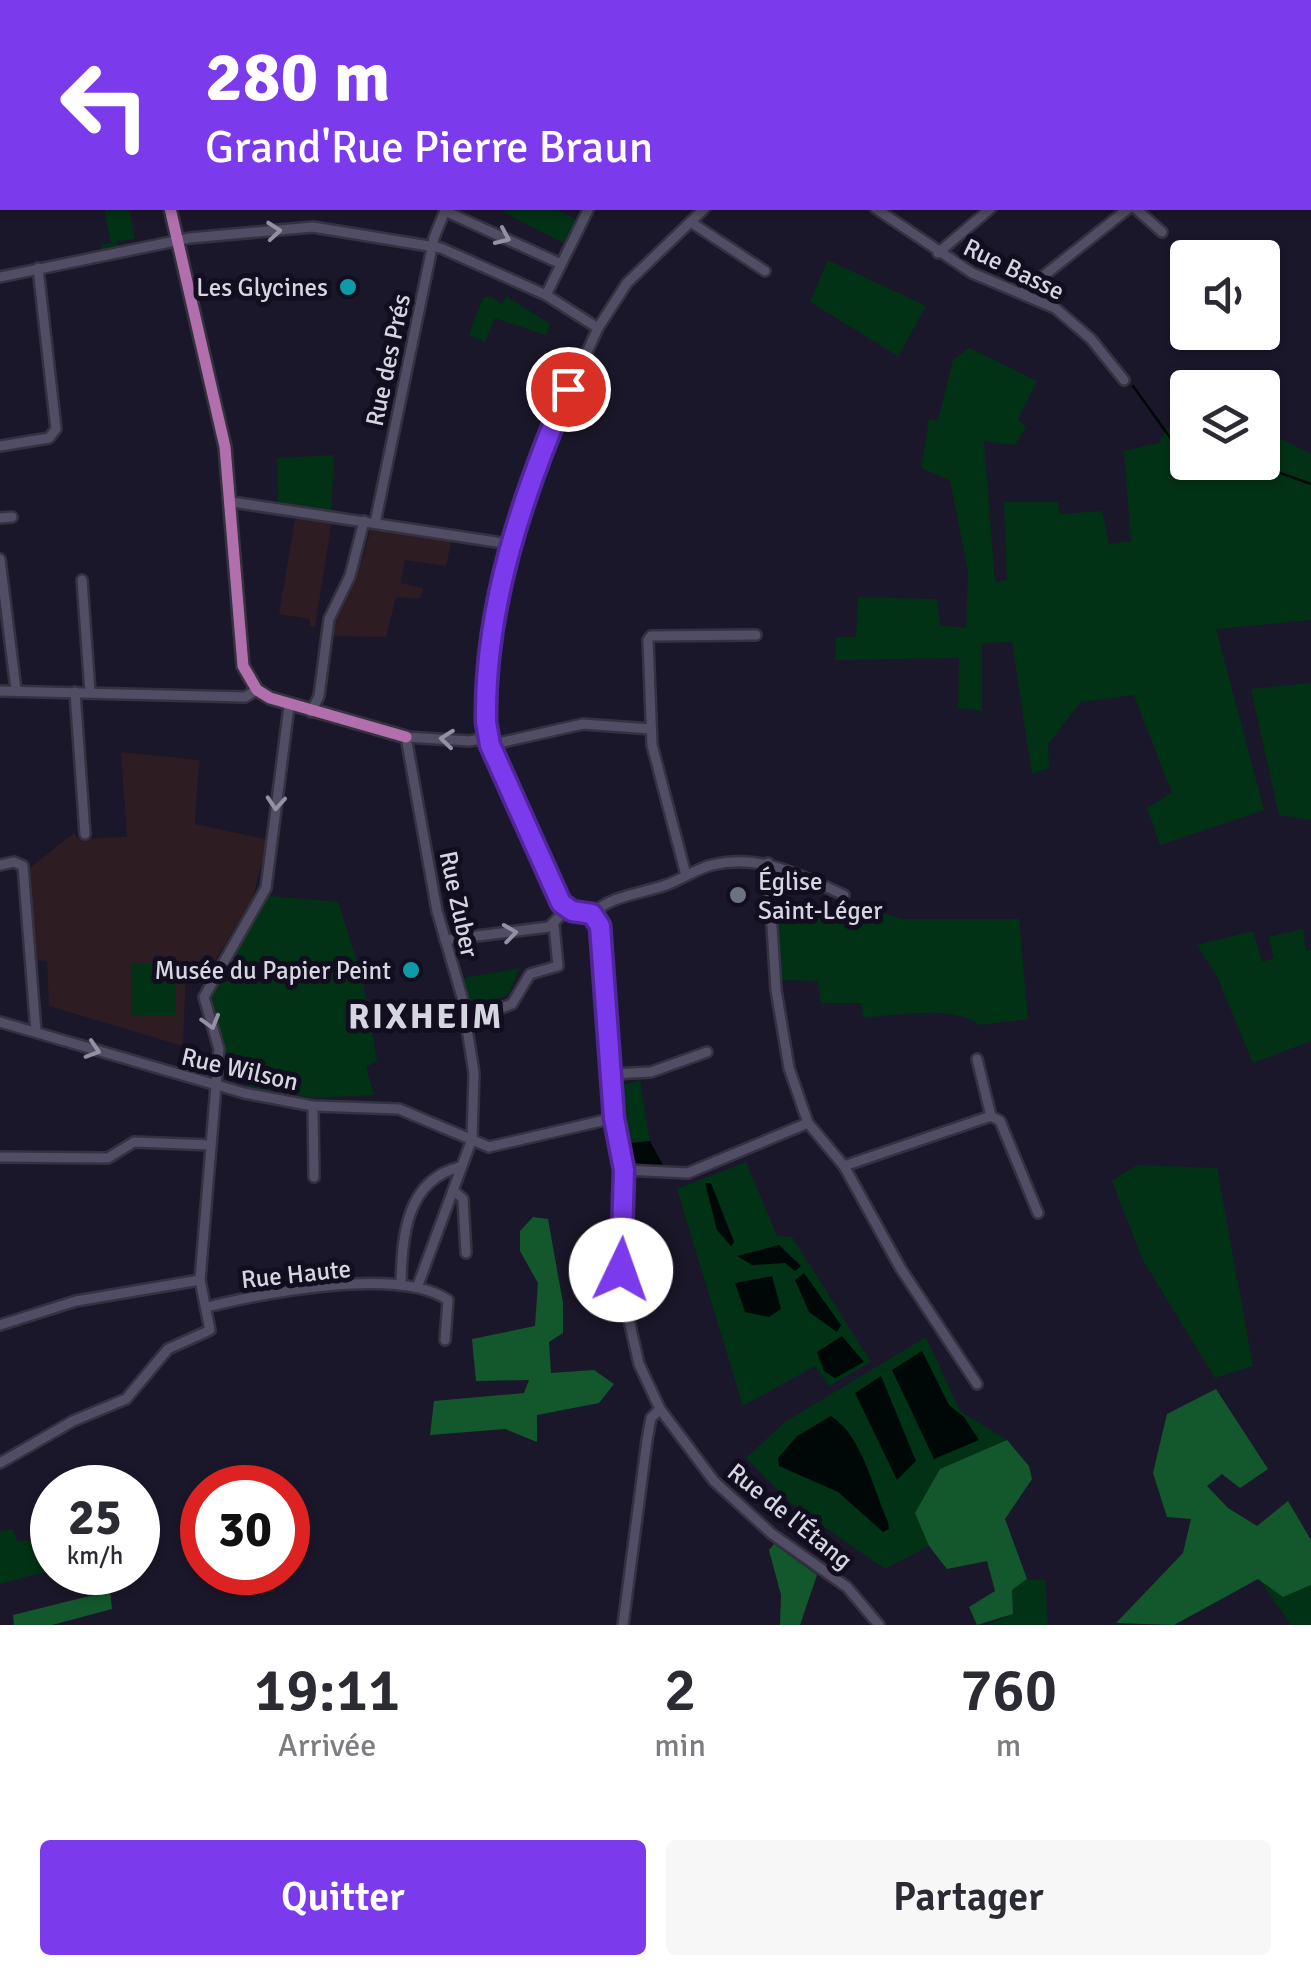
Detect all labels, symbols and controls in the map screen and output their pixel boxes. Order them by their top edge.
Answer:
text: 280 m [205,34,390,120]
icon: left [40,40,170,170]
text: Grand'Rue Pierre Braun [205,120,653,175]
one-way arrow [267,220,283,242]
one-way arrow [493,225,511,245]
street label: Rue Basse [959,231,1069,307]
map controls [1170,240,1280,480]
button: sound [1170,240,1280,350]
place label: Les Glycines [196,272,328,303]
marker: Les Glycines [337,276,359,298]
street label: Rue des Prés [359,291,417,429]
pin [526,347,611,432]
icon: arrive [541,362,596,417]
button: layers [1170,370,1280,480]
one-way arrow [438,729,454,750]
one-way arrow [266,795,287,811]
street label: Rue Zuber [433,848,486,961]
place label: Église Saint-Léger [758,866,883,926]
marker: Église Saint-Léger [727,884,749,906]
one-way arrow [503,923,519,944]
place label: Musée du Papier Peint [155,955,391,986]
marker: Musée du Papier Peint [400,959,422,981]
district label: RIXHEIM [348,995,504,1038]
one-way arrow [199,1013,220,1030]
one-way arrow [84,1038,101,1059]
street label: Rue Wilson [179,1041,301,1097]
position arrow [569,1218,673,1322]
street label: Rue Haute [240,1253,352,1295]
street label: Rue de l'Étang [721,1456,859,1576]
speed limit sign: 30 [180,1465,310,1595]
text: 25 [68,1487,122,1549]
text: km/h [67,1540,123,1571]
text: 19:11 [254,1654,400,1728]
text: 2 [664,1654,696,1728]
text: 760 [960,1654,1057,1728]
text: Arrivée [278,1726,376,1765]
text: min [654,1726,706,1765]
text: m [996,1726,1021,1765]
button: Quitter [40,1840,646,1955]
button: Partager [666,1840,1271,1955]

